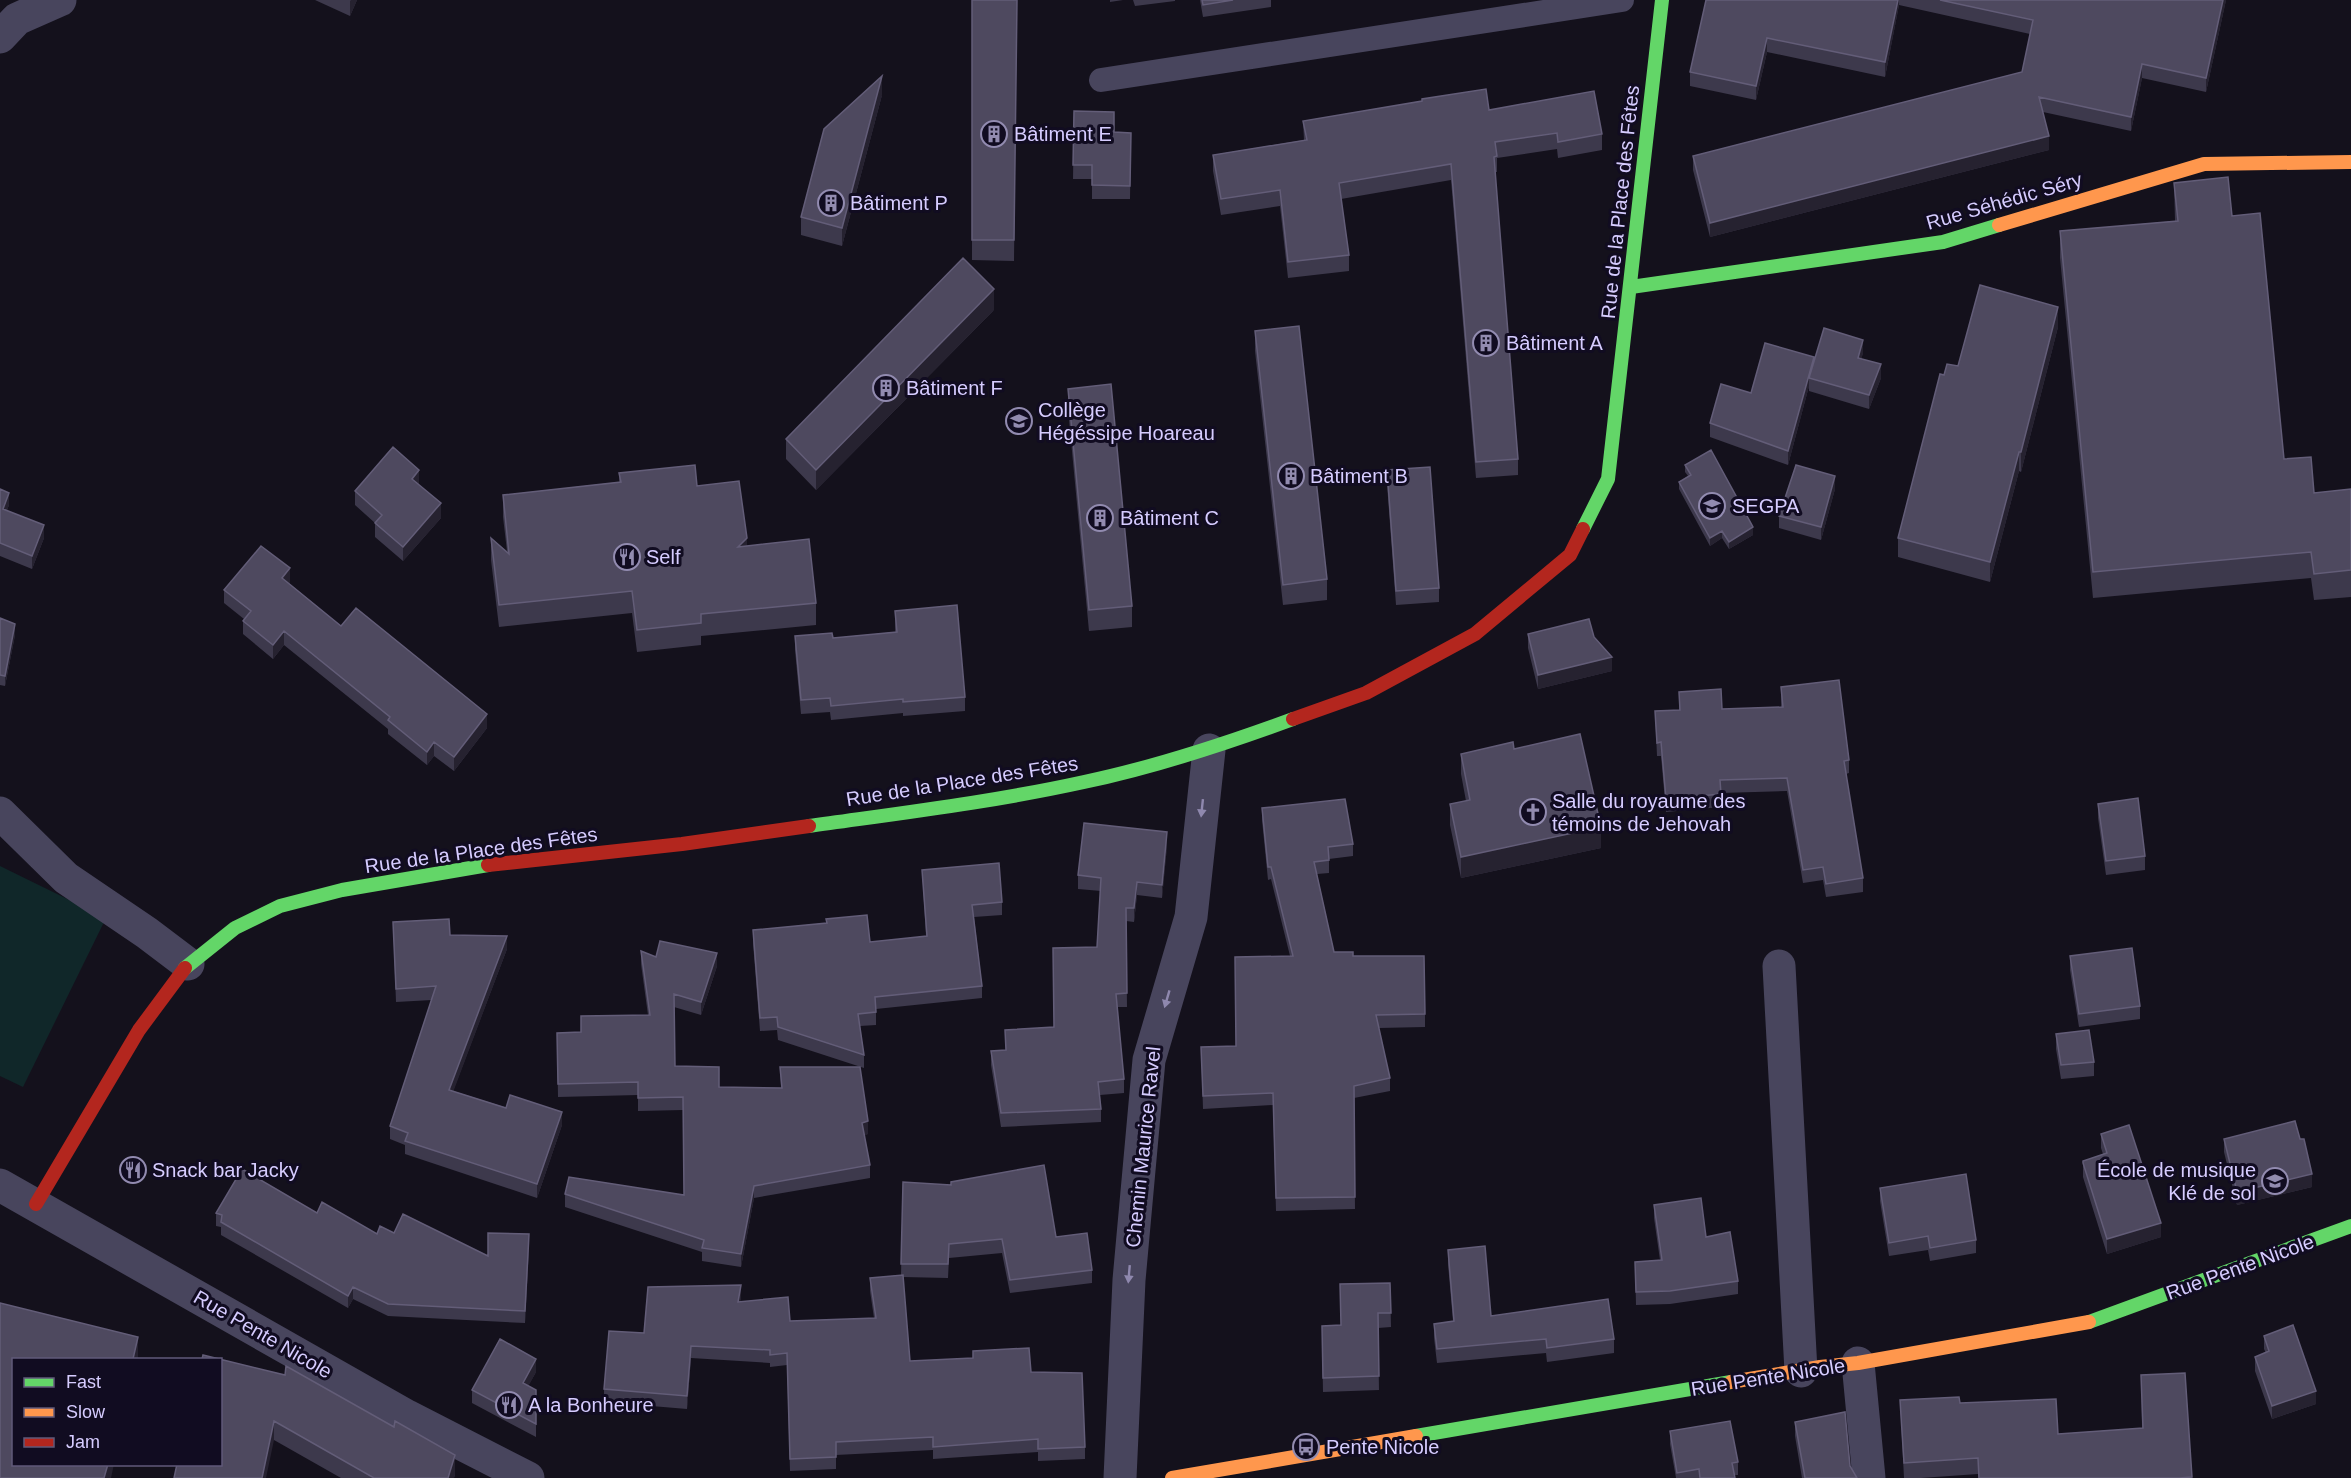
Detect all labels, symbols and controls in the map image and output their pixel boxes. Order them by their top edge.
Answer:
street label: Rue de la Place des Fêtes [1597,84,1643,320]
building icon: Bâtiment E [979,119,1009,149]
place label: Bâtiment E [1014,123,1112,145]
street label: Rue Séhédic Séry [1923,168,2085,234]
building icon: Bâtiment P [816,188,846,218]
place label: Bâtiment P [850,192,948,214]
building icon: Bâtiment A [1471,328,1501,358]
place label: Bâtiment A [1506,332,1603,354]
building icon: Bâtiment F [871,373,901,403]
place label: Bâtiment F [906,377,1003,399]
place label: Collège Hégéssipe Hoareau [1038,399,1215,444]
school or university icon: Collège Hégéssipe Hoareau [1004,406,1034,436]
building icon: Bâtiment B [1276,461,1306,491]
place label: Bâtiment B [1310,465,1408,487]
school or university icon: SEGPA [1697,491,1727,521]
place label: SEGPA [1732,495,1800,517]
building icon: Bâtiment C [1085,503,1115,533]
place label: Bâtiment C [1120,507,1219,529]
restaurant icon: Self [612,542,642,572]
place label: Self [646,546,681,568]
street label: Rue de la Place des Fêtes [844,752,1080,810]
place label: Salle du royaume des témoins de Jehovah [1552,790,1745,835]
church icon: Salle du royaume des témoins de Jehovah [1518,797,1548,827]
one-way arrow [1197,798,1207,817]
street label: Rue de la Place des Fêtes [363,823,599,877]
one-way arrow [1162,990,1171,1008]
street label: Chemin Maurice Ravel [1121,1045,1165,1249]
restaurant icon: Snack bar Jacky [118,1155,148,1185]
place label: Snack bar Jacky [152,1159,299,1181]
place label: École de musique Klé de sol [2097,1159,2256,1204]
school or university icon: École de musique Klé de sol [2260,1166,2290,1196]
street label: Rue Pente Nicole [2163,1230,2317,1304]
one-way arrow [1125,1265,1134,1284]
street label: Rue Pente Nicole [190,1286,336,1382]
street label: Rue Pente Nicole [1689,1354,1847,1400]
legend [12,1358,222,1466]
text: Fast [66,1372,101,1392]
restaurant icon: A la Bonheure [494,1390,524,1420]
place label: A la Bonheure [528,1394,654,1416]
text: Slow [66,1402,106,1422]
text: Jam [66,1432,100,1452]
bus stop icon: Pente Nicole [1291,1432,1321,1462]
place label: Pente Nicole [1326,1436,1439,1458]

